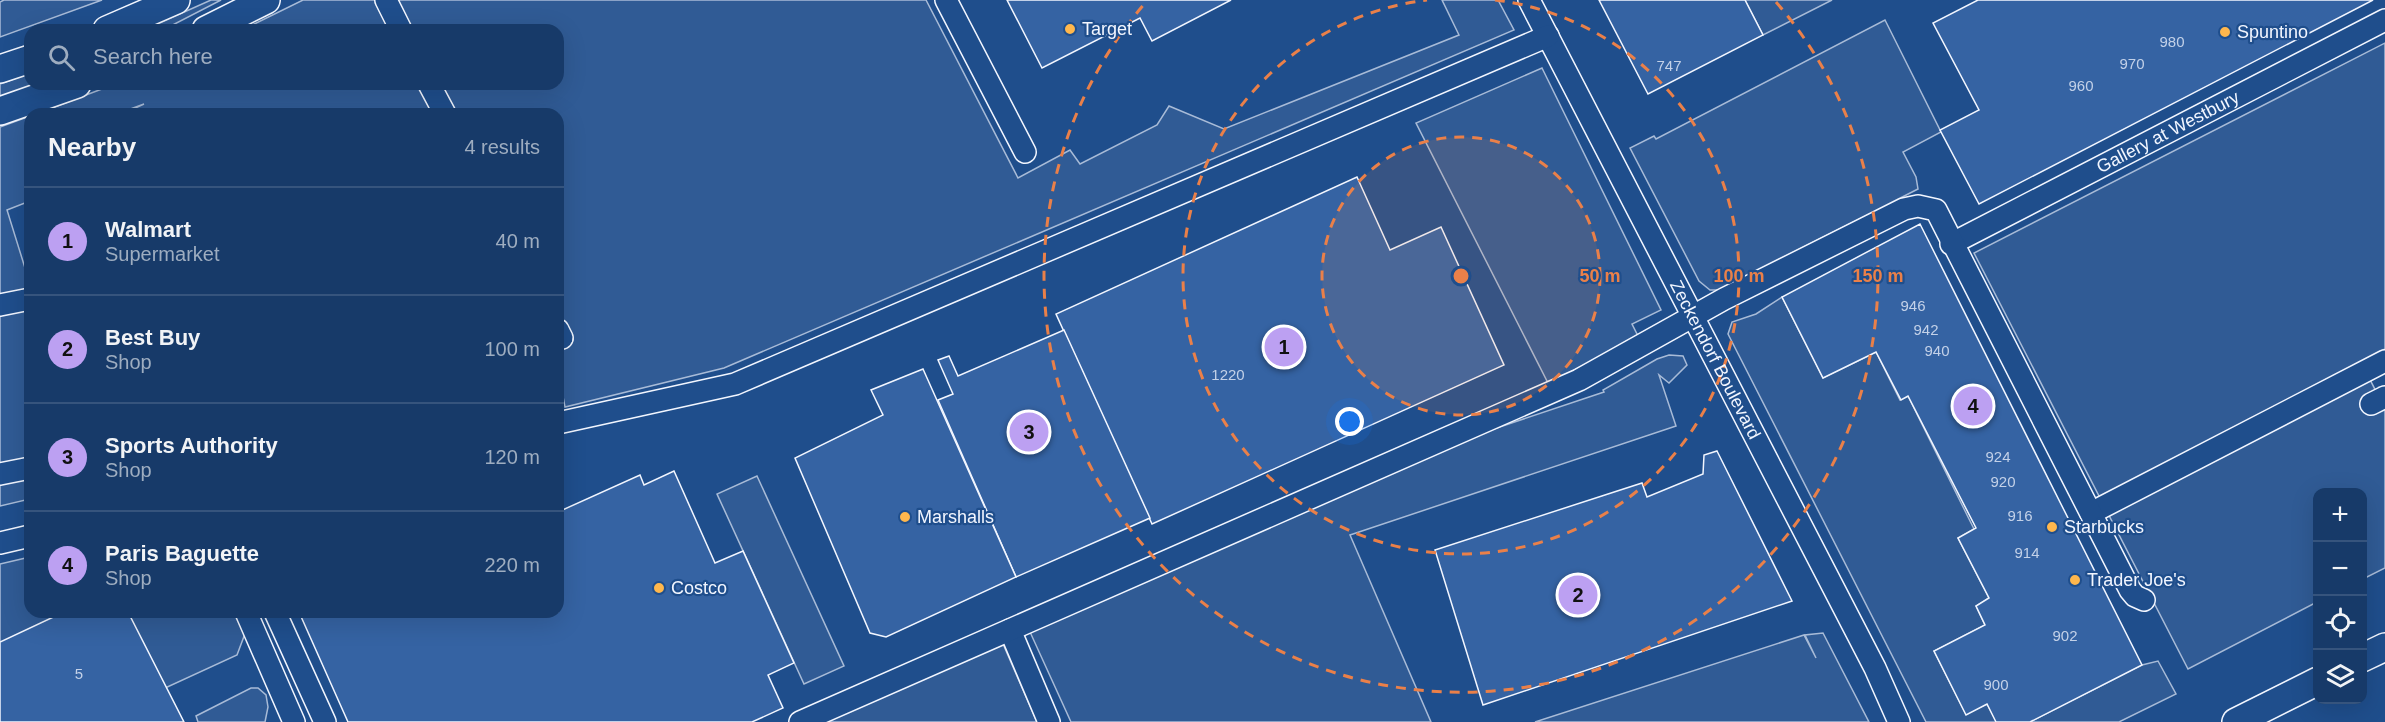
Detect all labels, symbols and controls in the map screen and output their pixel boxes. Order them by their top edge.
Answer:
place label: Target [1082,19,1132,39]
marker: Target [1063,22,1077,36]
place label: Spuntino [2237,22,2308,42]
search box [24,24,564,90]
marker: Spuntino [2218,25,2232,39]
house number: 980 [2159,33,2185,50]
icon: search [45,41,78,74]
text: Search here [93,44,213,69]
house number: 970 [2119,55,2145,72]
house number: 747 [1656,57,1682,74]
house number: 960 [2068,77,2094,94]
street label: Gallery at Westbury [2093,87,2243,177]
text: Nearby [48,132,136,162]
text: 4 results [464,136,540,158]
text: Walmart [105,217,191,242]
text: 1 [62,230,73,252]
text: 40 m [496,230,540,252]
text: Supermarket [105,243,220,265]
centre of rings [1451,266,1471,286]
text: 50 m [1579,266,1621,286]
text: 100 m [1713,266,1765,286]
text: 150 m [1852,266,1904,286]
street label: Zeckendorf Boulevard [1666,277,1765,442]
house number: 946 [1900,297,1926,314]
house number: 942 [1913,321,1939,338]
pin: 1 [1264,324,1304,370]
text: Best Buy [105,325,200,350]
text: 2 [62,338,73,360]
text: 100 m [484,338,540,360]
house number: 940 [1924,342,1950,359]
text: Shop [105,351,152,373]
house number: 1220 [1211,366,1245,383]
pin: 4 [1954,384,1992,428]
your location [1335,407,1364,436]
pin: 3 [1010,410,1048,454]
text: Sports Authority [105,433,278,458]
text: 3 [62,446,73,468]
text: 120 m [484,446,540,468]
house number: 924 [1985,448,2011,465]
text: Shop [105,459,152,481]
house number: 920 [1990,473,2016,490]
map controls [2313,488,2367,704]
button: + [2313,488,2367,542]
place label: Marshalls [917,507,994,527]
house number: 916 [2007,507,2033,524]
marker: Marshalls [898,510,912,524]
place label: Starbucks [2064,517,2144,537]
marker: Starbucks [2045,520,2059,534]
text: Paris Baguette [105,541,259,566]
button: − [2313,542,2367,596]
house number: 914 [2014,544,2040,561]
text: 4 [62,554,73,576]
text: 220 m [484,554,540,576]
text: Shop [105,567,152,589]
place label: Trader Joe's [2087,570,2186,590]
pin: 2 [1558,572,1598,618]
marker: Trader Joe's [2068,573,2082,587]
place label: Costco [671,578,727,598]
marker: Costco [652,581,666,595]
button: locate [2313,596,2367,650]
house number: 902 [2052,627,2078,644]
button: layers [2313,650,2367,704]
house number: 5 [75,665,83,682]
house number: 900 [1983,676,2009,693]

